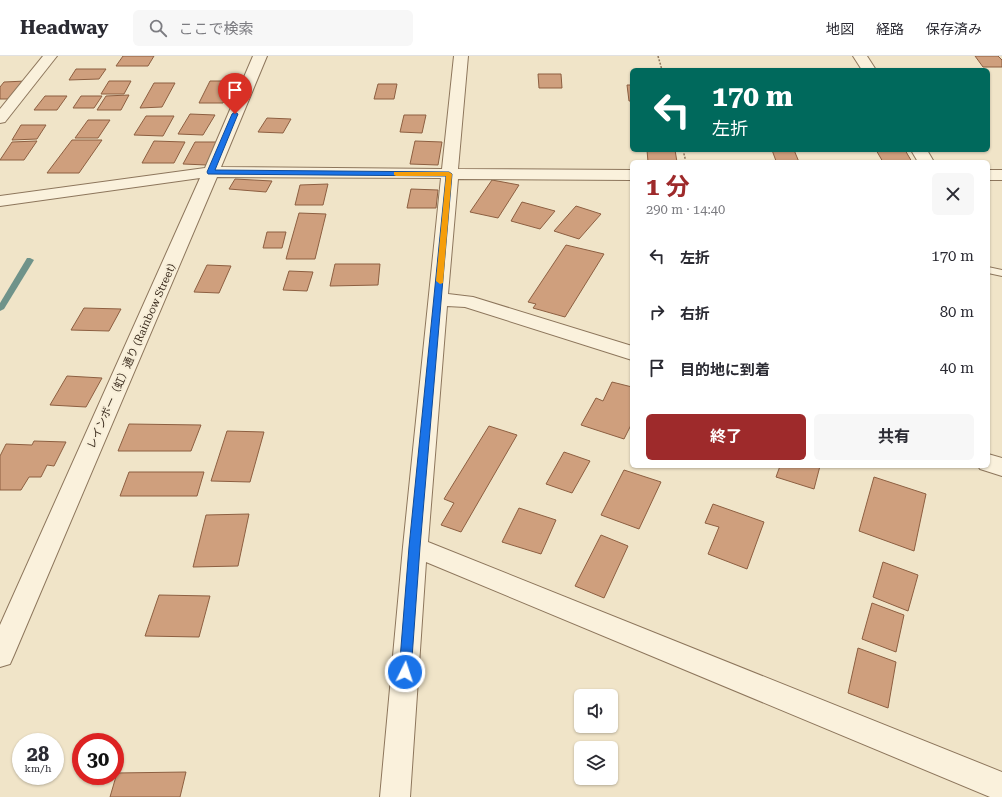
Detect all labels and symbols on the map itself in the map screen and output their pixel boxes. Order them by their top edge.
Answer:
pin [218,73,252,114]
street label: レインボー（虹）通り (Rainbow Street) [85,261,178,451]
position arrow [384,651,426,693]
speed limit sign: 30 [72,733,124,785]

